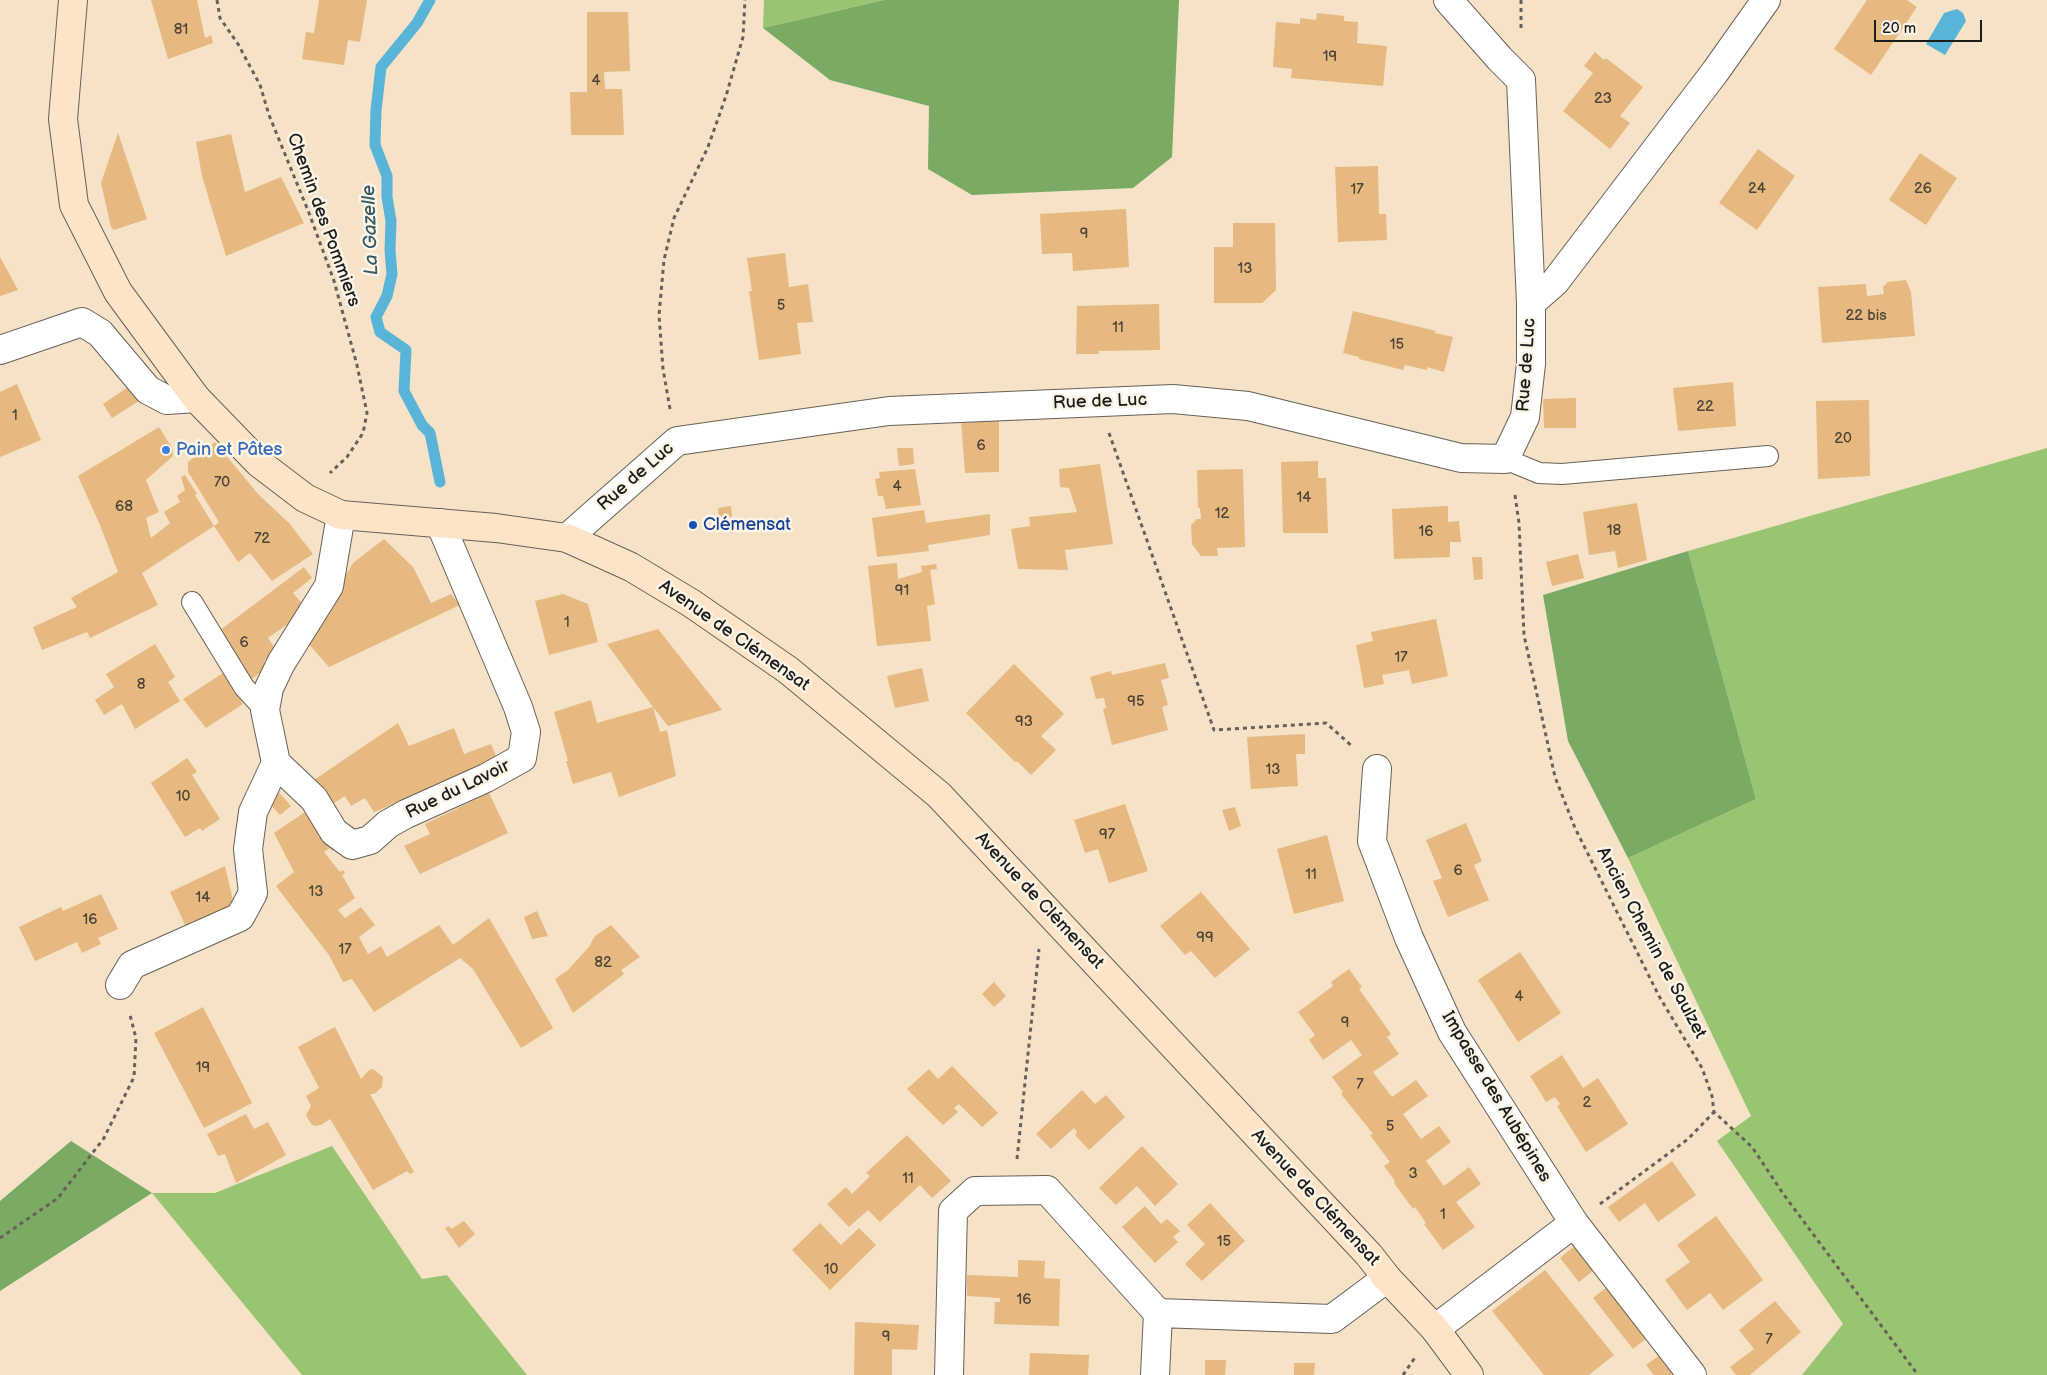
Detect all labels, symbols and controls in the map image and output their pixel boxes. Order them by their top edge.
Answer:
scale bar [1877,10,1984,42]
text: 20 m [1882,19,1916,38]
house number: 81 [174,21,188,39]
house number: 19 [1323,48,1337,66]
house number: 4 [591,72,601,90]
house number: 23 [1594,90,1612,108]
street label: Chemin des Pommiers [282,130,364,310]
house number: 24 [1748,180,1766,198]
house number: 26 [1914,180,1932,198]
house number: 17 [1350,181,1364,199]
water label: La Gazelle [358,185,384,275]
house number: 9 [1080,225,1088,243]
house number: 13 [1237,260,1253,278]
house number: 5 [777,297,785,315]
house number: 22 bis [1845,307,1887,325]
street label: Rue de Luc [1513,317,1541,413]
house number: 11 [1112,319,1124,337]
house number: 15 [1390,336,1404,354]
street label: Rue de Luc [1053,390,1147,414]
house number: 22 [1696,398,1714,416]
house number: 1 [12,407,18,425]
house number: 20 [1834,430,1852,448]
house number: 6 [976,437,986,455]
street label: Rue de Luc [593,438,679,516]
place label: Pain et Pâtes [176,439,282,461]
marker: Pain et Pâtes [160,444,172,456]
house number: 70 [214,474,230,492]
house number: 4 [892,478,902,496]
house number: 14 [1297,489,1311,507]
house number: 68 [115,498,133,516]
house number: 12 [1215,505,1229,523]
place label: Clémensat [703,514,791,536]
marker: Clémensat [687,519,699,531]
house number: 18 [1607,522,1621,540]
house number: 16 [1419,523,1433,541]
house number: 72 [254,530,270,548]
street label: Avenue de Clémensat [655,576,813,696]
house number: 91 [895,582,909,600]
house number: 1 [564,614,570,632]
house number: 6 [239,634,249,652]
house number: 17 [1394,649,1408,667]
house number: 8 [137,676,145,694]
house number: 95 [1127,693,1145,711]
house number: 93 [1015,713,1033,731]
street label: Rue du Lavoir [403,756,513,824]
house number: 13 [1265,761,1281,779]
house number: 10 [176,788,190,806]
house number: 97 [1099,826,1115,844]
street label: Avenue de Clémensat [970,828,1108,974]
street label: Ancien Chemin de Saulzet [1591,844,1711,1042]
house number: 6 [1453,862,1463,880]
house number: 11 [1305,866,1317,884]
house number: 13 [308,883,324,901]
house number: 14 [196,889,210,907]
house number: 16 [83,911,97,929]
house number: 99 [1196,929,1214,947]
house number: 17 [338,941,352,959]
house number: 82 [594,954,612,972]
house number: 4 [1514,988,1524,1006]
street label: Impasse des Aubépines [1436,1008,1556,1186]
house number: 9 [1341,1014,1349,1032]
house number: 19 [196,1059,210,1077]
house number: 7 [1356,1076,1364,1094]
house number: 2 [1583,1094,1591,1112]
house number: 5 [1386,1118,1394,1136]
street label: Avenue de Clémensat [1246,1125,1384,1271]
house number: 3 [1408,1165,1418,1183]
house number: 11 [902,1170,914,1188]
house number: 1 [1440,1206,1446,1224]
house number: 15 [1217,1233,1231,1251]
house number: 10 [824,1261,838,1279]
house number: 16 [1017,1291,1031,1309]
house number: 9 [882,1328,890,1346]
house number: 7 [1765,1331,1773,1349]

